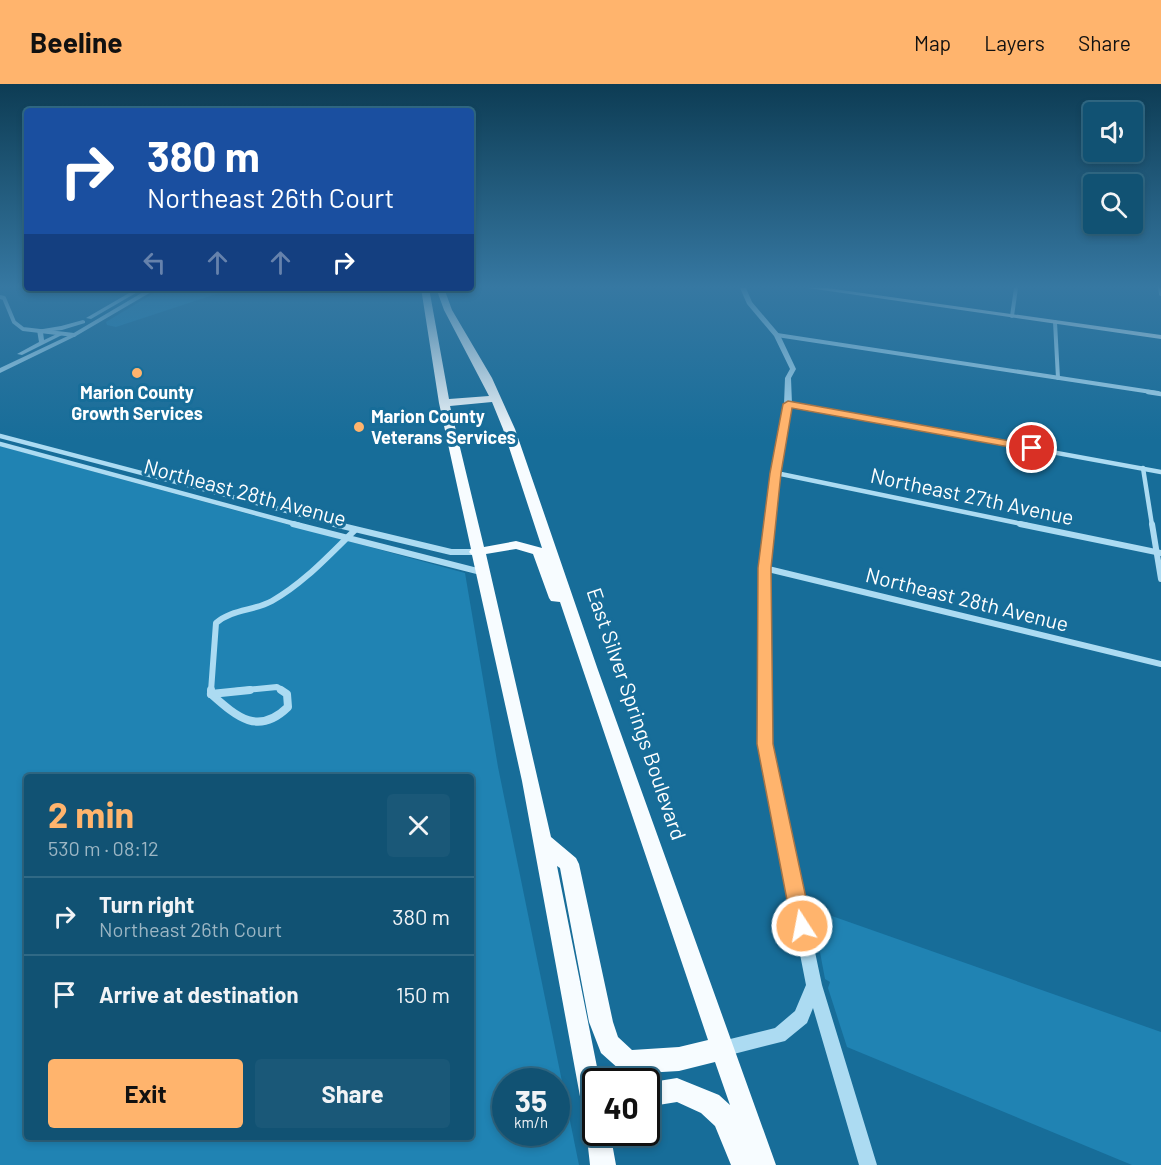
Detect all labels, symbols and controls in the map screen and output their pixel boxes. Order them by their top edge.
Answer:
text: Beeline [30,25,122,59]
text: Map [914,30,951,55]
text: Layers [984,30,1045,55]
text: Share [1078,30,1131,55]
map controls [1083,102,1143,234]
button: sound [1083,102,1143,162]
text: 380 m [147,130,260,180]
icon: right [48,132,126,210]
button: search [1083,174,1143,234]
text: Northeast 26th Court [147,181,394,213]
icon: left [138,246,171,279]
icon: ahead [201,246,234,279]
icon: ahead [264,246,297,279]
icon: right [327,246,360,279]
marker: Marion County Growth Services [130,366,144,380]
place label: Marion County Growth Services [71,381,203,424]
place label: Marion County Veterans Services [371,405,516,448]
marker: Marion County Veterans Services [352,420,366,434]
pin [1006,422,1057,473]
icon: arrive [1015,431,1048,464]
street label: Northeast 28th Avenue [142,453,349,531]
street label: Northeast 27th Avenue [868,462,1076,529]
street label: Northeast 28th Avenue [863,561,1071,636]
street label: East Silver Springs Boulevard [582,584,692,843]
text: 2 min [48,792,134,835]
button: close [387,794,450,857]
text: 530 m · 08:12 [48,836,159,860]
text: Turn right [99,891,194,917]
position arrow [770,894,834,958]
icon: right [48,900,81,933]
text: 380 m [392,903,450,929]
text: Northeast 26th Court [99,917,282,941]
icon: arrive [48,978,81,1011]
text: Arrive at destination [99,981,298,1007]
text: 150 m [396,981,450,1007]
button: Exit [48,1059,243,1128]
button: Share [255,1059,450,1128]
speed limit sign: 40 [582,1068,660,1146]
text: 35 [515,1082,547,1118]
text: km/h [514,1113,548,1131]

